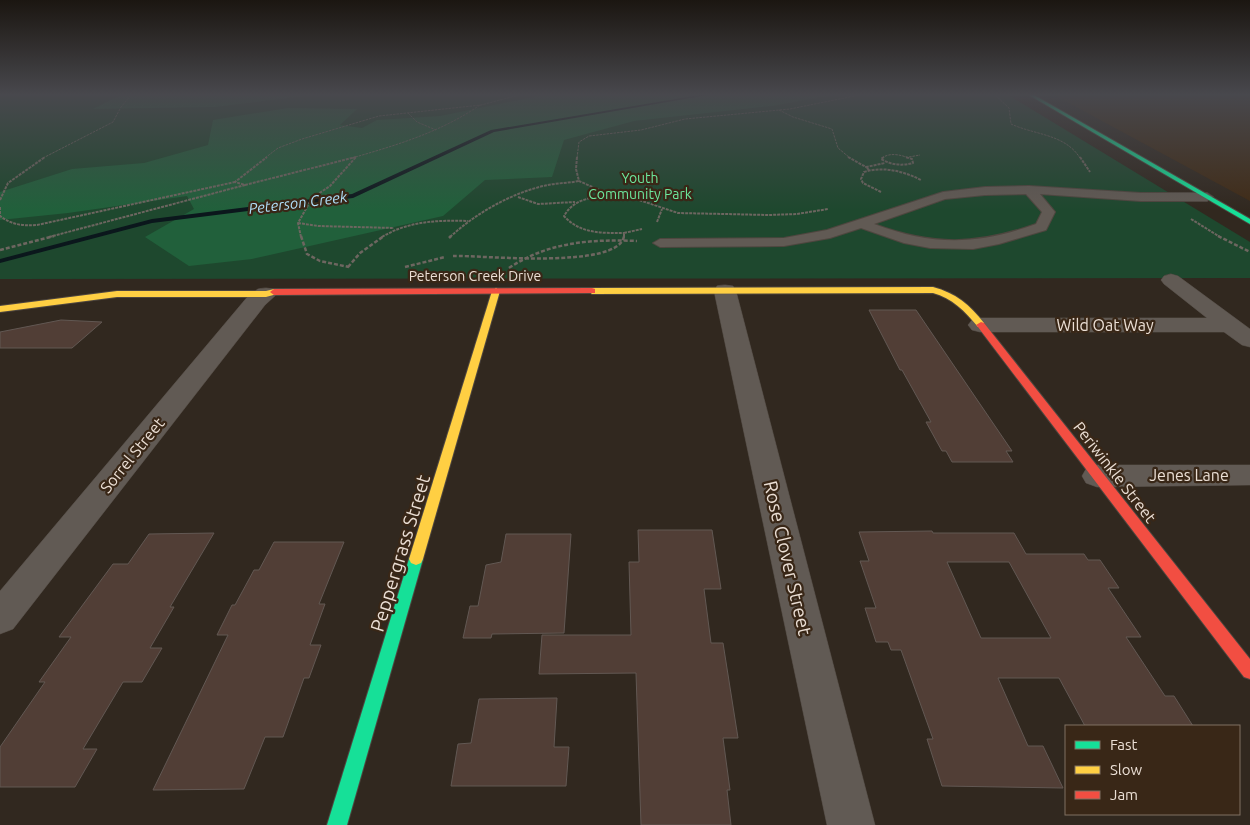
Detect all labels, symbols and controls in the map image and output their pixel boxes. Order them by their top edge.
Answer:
park label: Youth Community Park [588,170,692,202]
water label: Peterson Creek [247,188,349,217]
street label: Peterson Creek Drive [409,268,541,284]
street label: Wild Oat Way [1056,316,1154,334]
street label: Sorrel Street [96,413,168,496]
street label: Periwinkle Street [1070,418,1160,527]
street label: Jenes Lane [1149,466,1229,484]
street label: Peppergrass Street [366,471,435,634]
street label: Rose Clover Street [760,479,817,638]
legend [1065,725,1240,815]
text: Fast [1110,736,1138,753]
text: Slow [1110,761,1143,778]
text: Jam [1110,786,1138,803]

